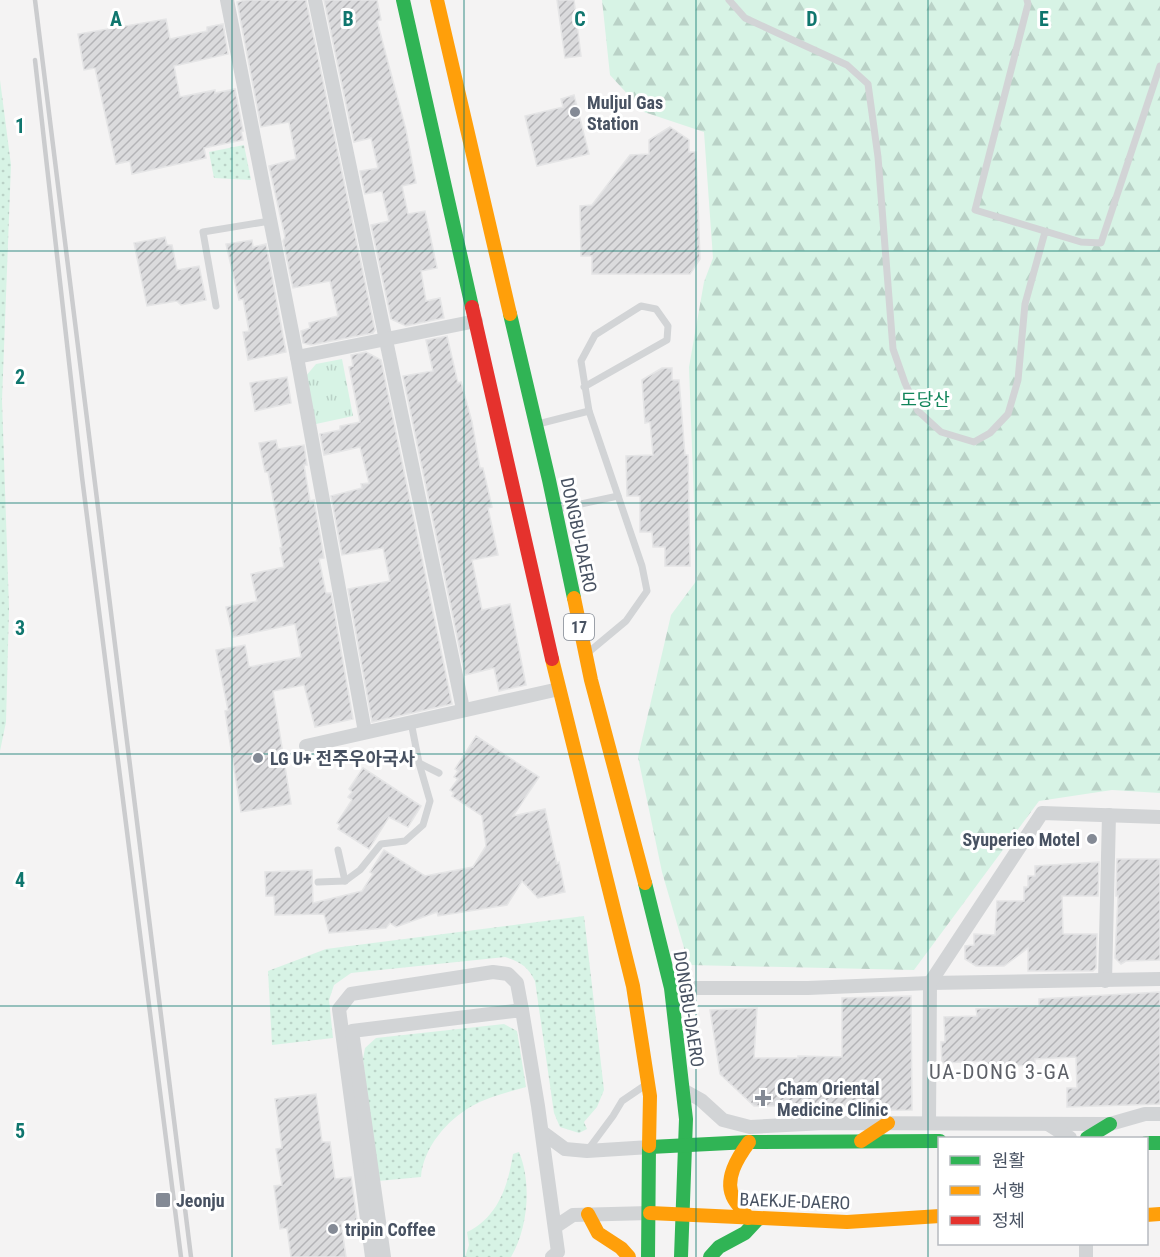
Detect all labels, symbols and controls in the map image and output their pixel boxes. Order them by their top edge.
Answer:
text: A [110,7,122,31]
text: B [342,7,354,31]
text: C [574,7,586,31]
text: D [806,7,818,31]
text: E [1039,7,1049,31]
place label: Muljul Gas Station [587,92,663,134]
marker: Muljul Gas Station [568,105,582,119]
text: 1 [15,114,25,138]
text: 2 [15,365,25,389]
park label: 도당산 [900,389,950,410]
street label: DONGBU-DAERO [557,476,601,594]
road number: 17 [564,614,594,640]
text: 3 [15,616,25,640]
place label: LG U+ 전주우아국사 [270,748,416,769]
marker: LG U+ 전주우아국사 [251,751,265,765]
place label: Syuperieo Motel [962,829,1080,850]
marker: Syuperieo Motel [1085,832,1099,846]
text: 4 [15,868,25,892]
street label: DONGBU-DAERO [669,950,709,1068]
district label: UA-DONG 3-GA [929,1060,1071,1084]
place label: Cham Oriental Medicine Clinic [777,1078,888,1120]
marker: Cham Oriental Medicine Clinic [754,1089,772,1107]
text: 5 [15,1119,25,1143]
legend [938,1137,1148,1245]
text: 원활 [992,1150,1025,1171]
text: 서행 [992,1180,1025,1201]
street label: BAEKJE-DAERO [739,1189,851,1213]
place label: Jeonju [176,1190,225,1211]
marker: Jeonju [154,1191,172,1209]
text: 정체 [992,1210,1025,1231]
place label: tripin Coffee [345,1219,436,1240]
marker: tripin Coffee [326,1222,340,1236]

